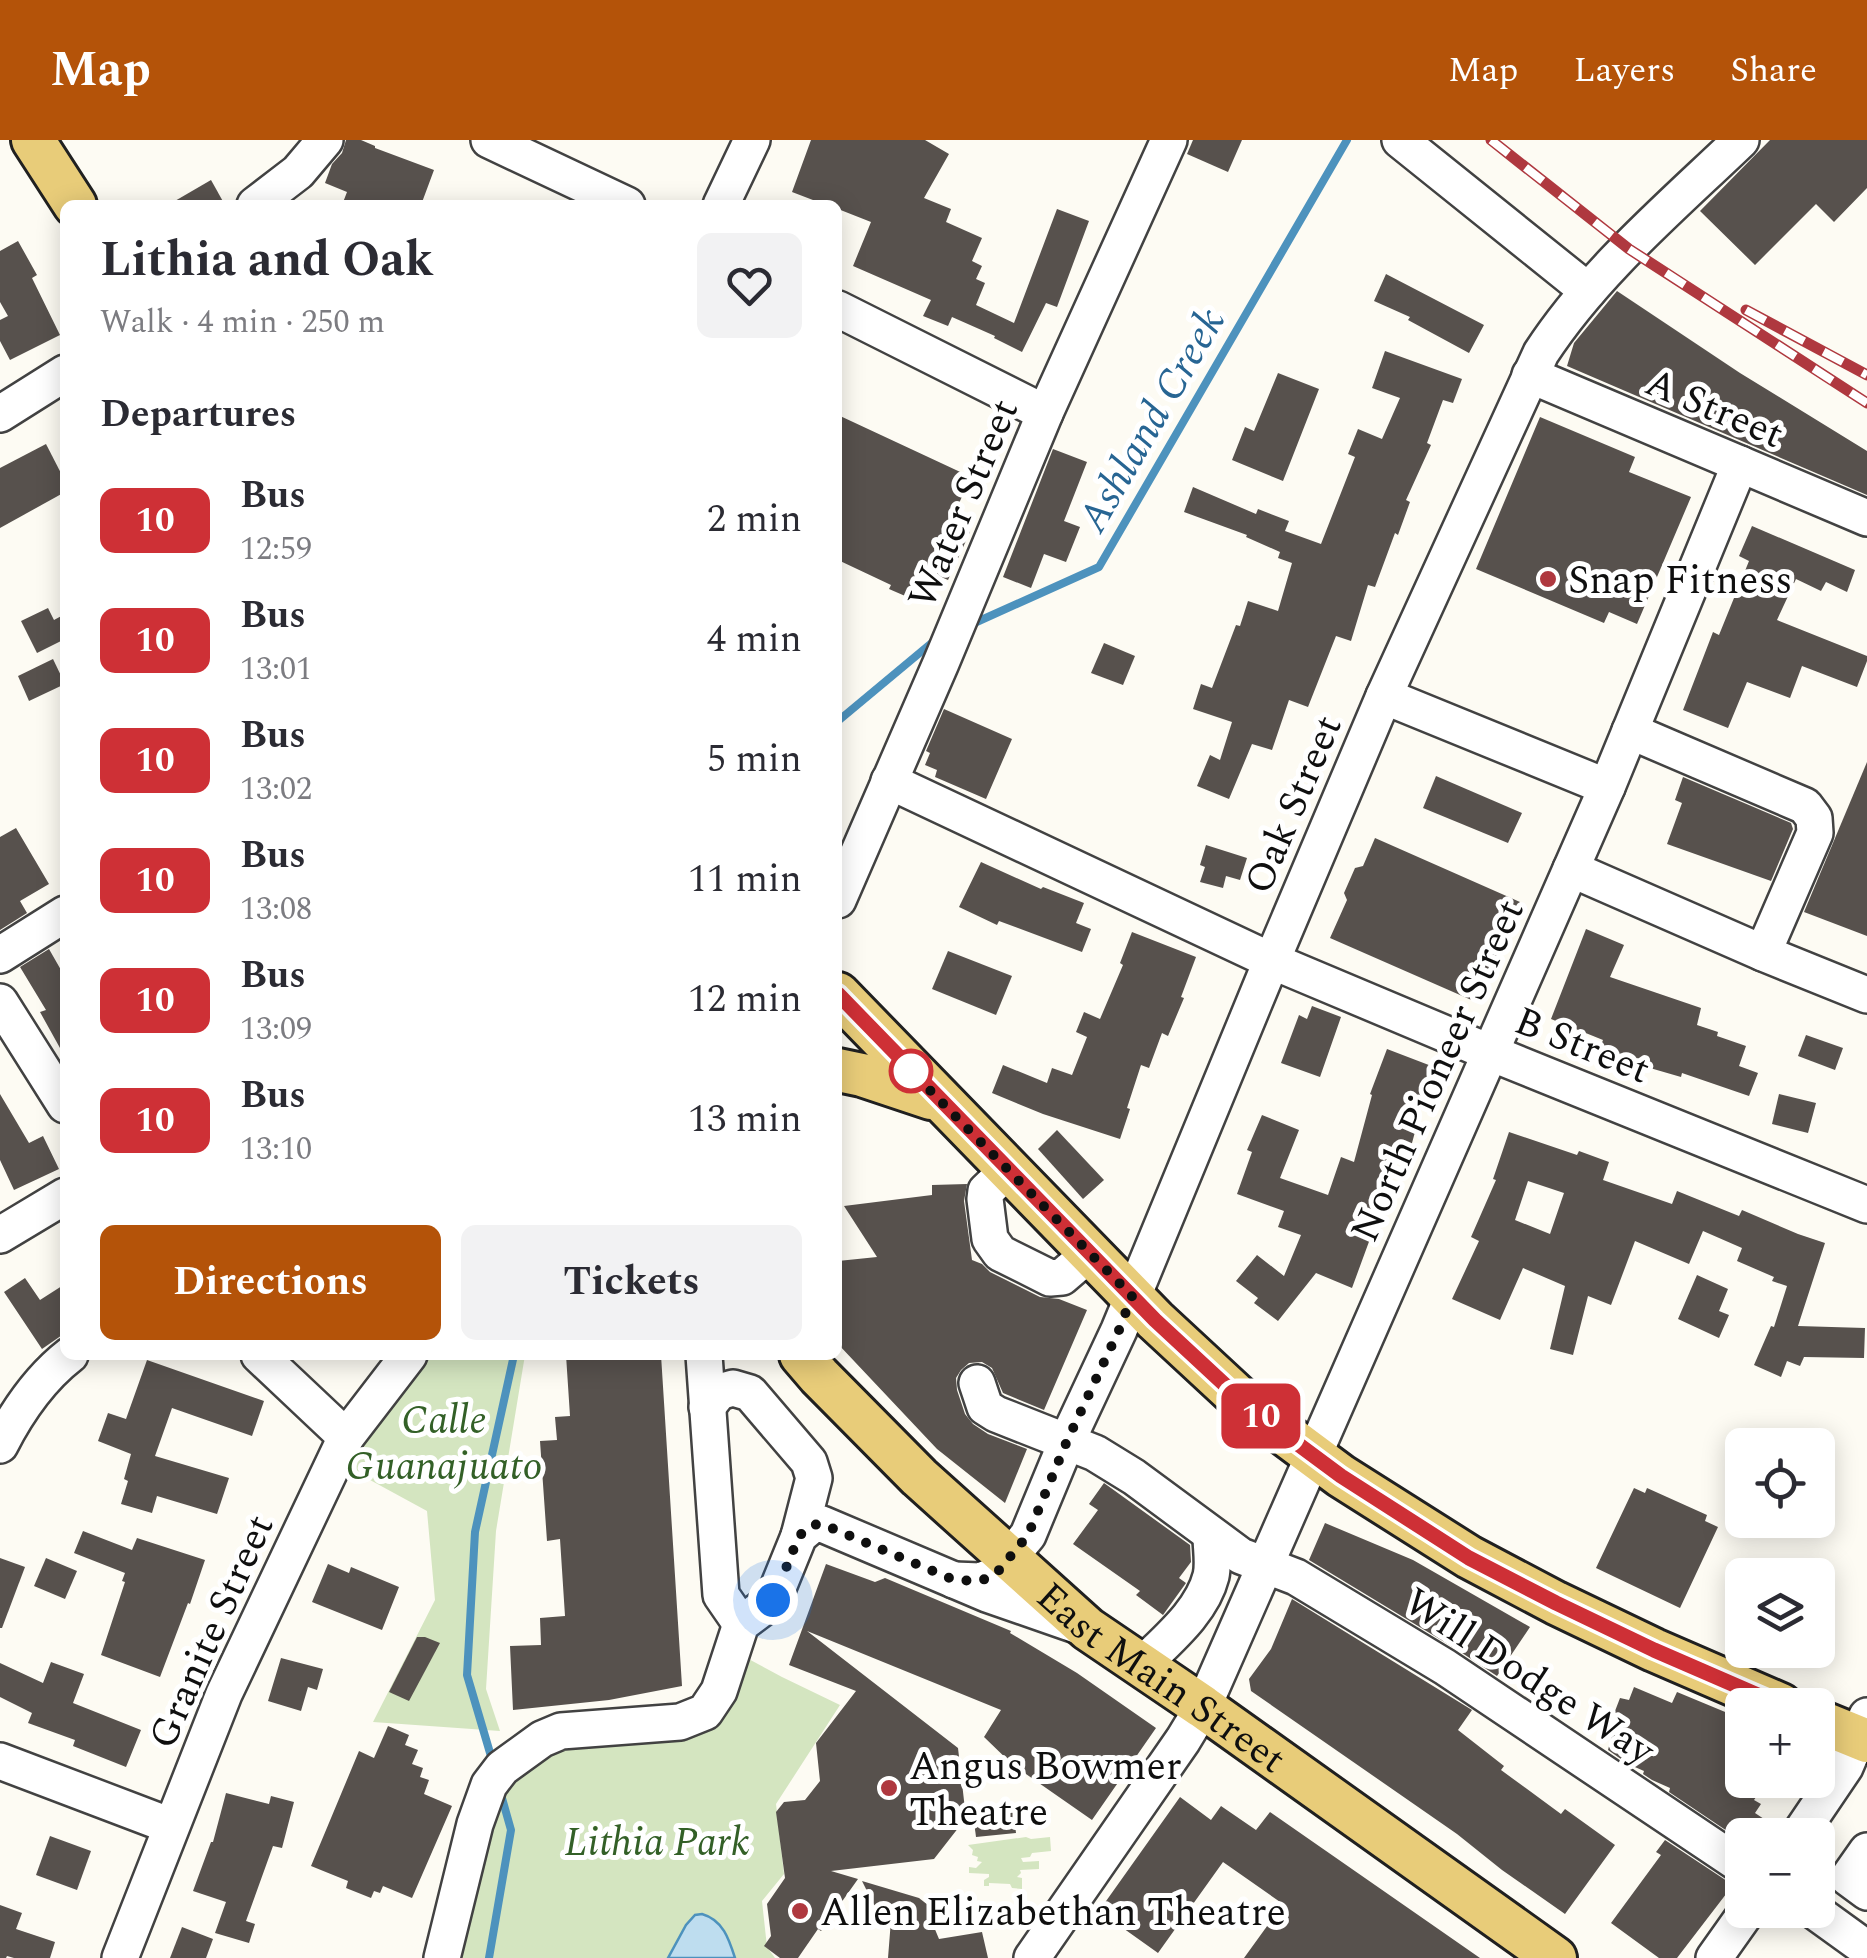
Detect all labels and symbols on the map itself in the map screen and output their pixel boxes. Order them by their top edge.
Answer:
water label: Ashland Creek [1062,296,1242,545]
street label: A Street [1635,353,1793,466]
street label: Water Street [893,390,1036,618]
place label: Snap Fitness [1568,551,1793,612]
marker: Snap Fitness [1537,568,1559,590]
street label: Oak Street [1229,706,1359,904]
street label: North Pioneer Street [1335,890,1541,1252]
street label: B Street [1505,992,1659,1101]
unlabelled marker [890,1050,932,1092]
line badge: 10 [1216,1384,1306,1448]
park label: Calle Guanajuato [346,1391,543,1498]
street label: Granite Street [133,1505,291,1759]
street label: East Main Street [1021,1568,1298,1790]
street label: Will Dodge Way [1391,1573,1667,1782]
your location [748,1575,798,1625]
place label: Angus Bowmer Theatre [909,1737,1182,1844]
marker: Angus Bowmer Theatre [878,1777,900,1799]
park label: Lithia Park [564,1813,750,1874]
place label: Allen Elizabethan Theatre [820,1883,1286,1944]
marker: Allen Elizabethan Theatre [789,1900,811,1922]

